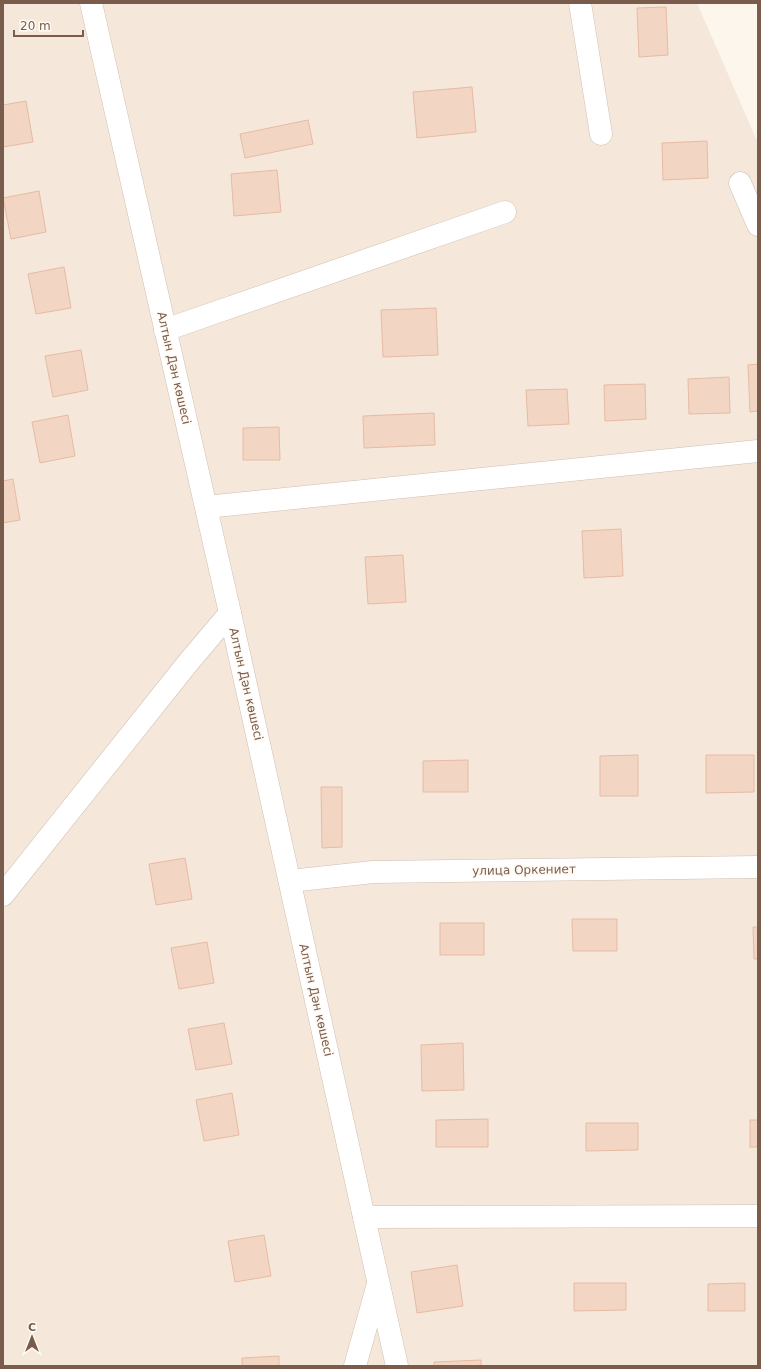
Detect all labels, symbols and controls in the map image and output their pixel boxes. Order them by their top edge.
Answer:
scale bar [14,12,83,38]
text: 20 m [20,19,51,33]
street label: Алтын Дән көшесі [154,310,194,426]
street label: Алтын Дән көшесі [226,626,266,742]
street label: улица Оркениет [472,862,576,878]
street label: Алтын Дән көшесі [296,942,336,1058]
north arrow [12,1317,52,1357]
text: С [28,1321,36,1334]

